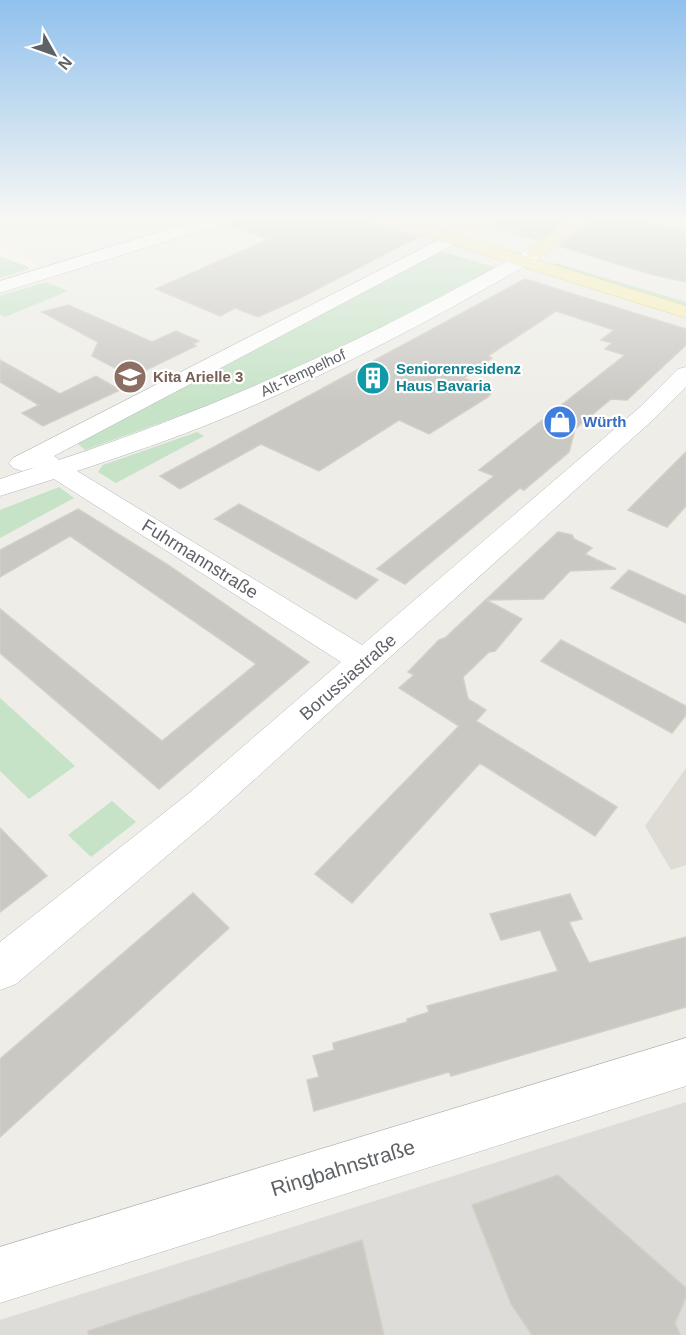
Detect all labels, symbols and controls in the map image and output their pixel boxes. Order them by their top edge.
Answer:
north arrow [24,24,84,84]
text: N [55,53,75,73]
street label: Alt-Tempelhof [258,345,349,400]
school or university icon: Kita Arielle 3 [112,359,148,395]
building icon: Seniorenresidenz Haus Bavaria [355,360,391,396]
place label: Seniorenresidenz Haus Bavaria [396,360,521,394]
place label: Kita Arielle 3 [153,368,243,385]
shop icon: Würth [542,404,578,440]
place label: Würth [583,413,626,430]
street label: Fuhrmannstraße [138,515,262,603]
street label: Borussiastraße [296,630,400,724]
street label: Ringbahnstraße [268,1135,418,1200]

